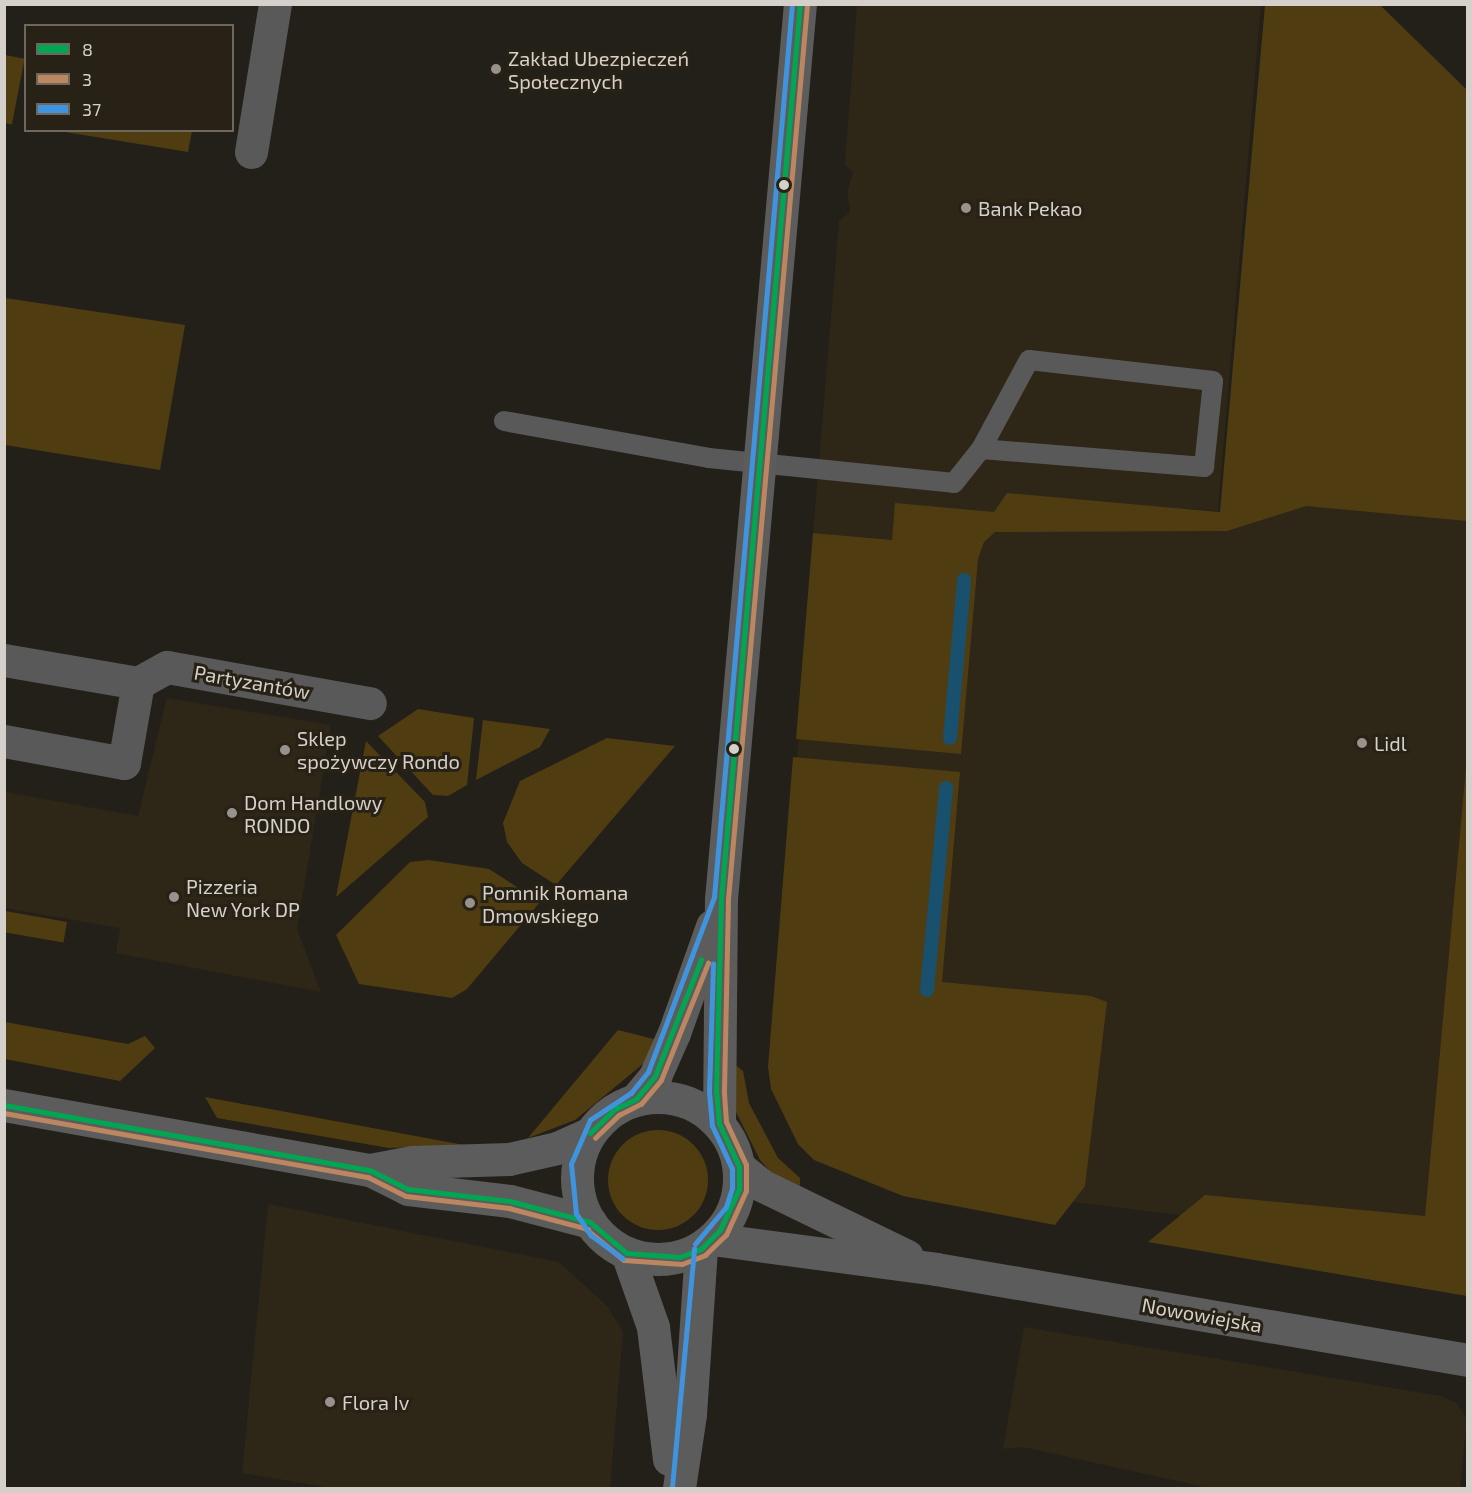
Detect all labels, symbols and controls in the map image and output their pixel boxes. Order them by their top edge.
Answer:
legend [24,24,234,132]
text: 8 [82,38,93,60]
place label: Zakład Ubezpieczeń Społecznych [508,46,689,93]
marker: Zakład Ubezpieczeń Społecznych [489,62,503,76]
text: 3 [82,68,92,90]
text: 37 [82,98,101,120]
unlabelled marker [778,179,790,191]
place label: Bank Pekao [978,196,1083,220]
marker: Bank Pekao [959,201,973,215]
street label: Partyzantów [192,660,312,704]
place label: Sklep spożywczy Rondo [297,726,460,773]
place label: Lidl [1374,731,1407,755]
marker: Lidl [1355,736,1369,750]
marker: Sklep spożywczy Rondo [278,743,292,757]
unlabelled marker [728,743,740,755]
place label: Dom Handlowy RONDO [244,790,382,837]
marker: Dom Handlowy RONDO [225,806,239,820]
place label: Pizzeria New York DP [186,874,301,921]
place label: Pomnik Romana Dmowskiego [482,880,628,927]
marker: Pizzeria New York DP [167,890,181,904]
marker: Pomnik Romana Dmowskiego [463,896,477,910]
street label: Nowowiejska [1140,1293,1264,1337]
place label: Flora Iv [342,1390,409,1414]
marker: Flora Iv [323,1395,337,1409]

